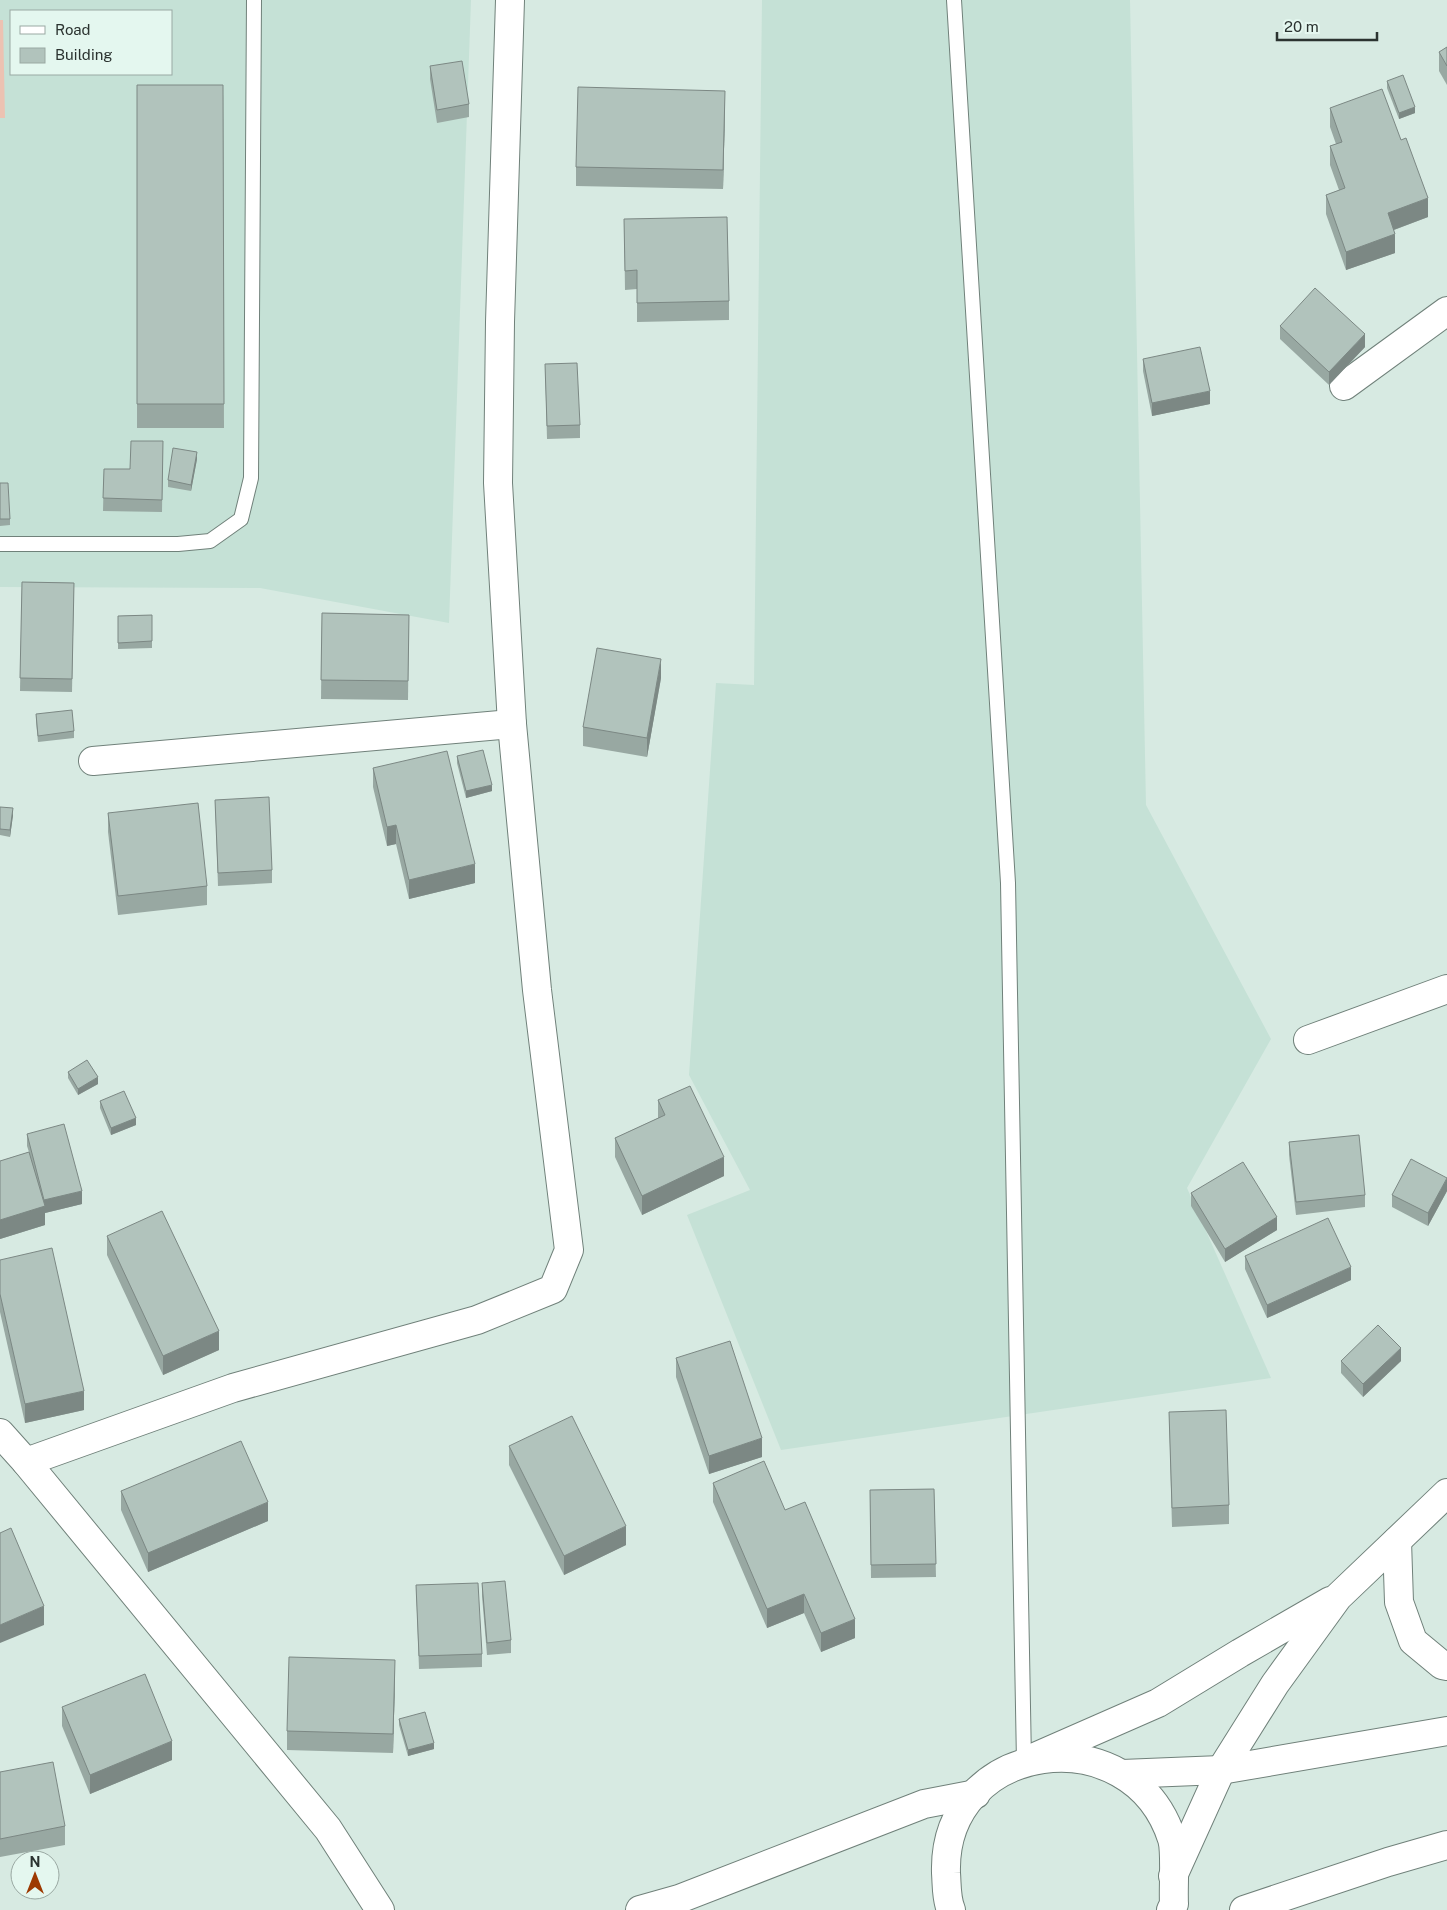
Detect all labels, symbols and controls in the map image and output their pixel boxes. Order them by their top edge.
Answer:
legend [10,10,172,75]
scale bar [1277,10,1377,42]
text: 20 m [1284,18,1319,35]
text: Road [55,21,91,38]
text: Building [55,46,113,63]
north arrow [10,1850,60,1900]
text: N [30,1854,40,1870]

